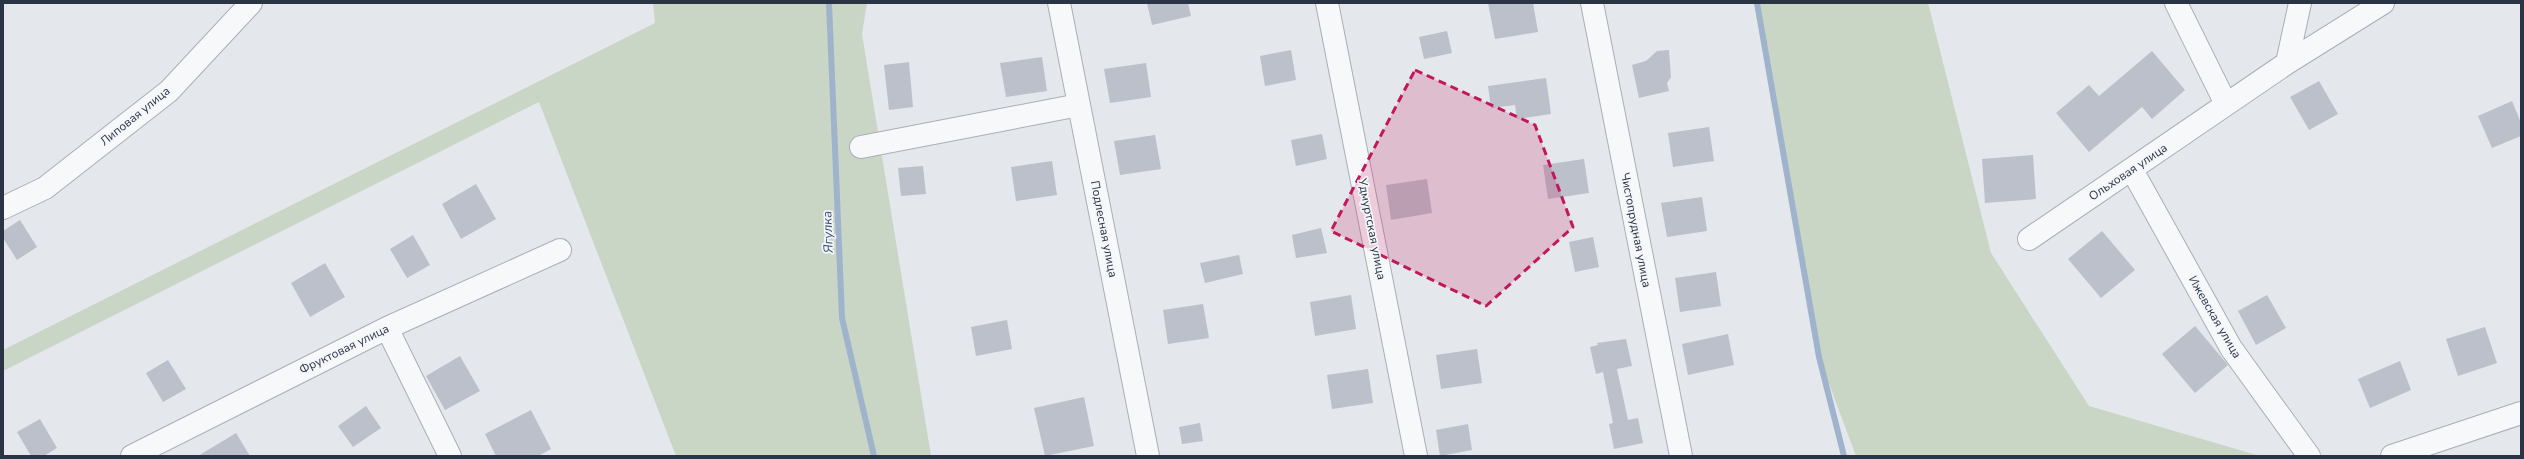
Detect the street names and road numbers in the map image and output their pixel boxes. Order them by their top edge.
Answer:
street label: Липовая улица [97,83,173,149]
street label: Ольховая улица [2086,140,2170,204]
street label: Чистопрудная улица [1617,171,1655,289]
street label: Удмуртская улица [1354,176,1390,281]
street label: Подлесная улица [1087,179,1121,279]
street label: Ижевская улица [2185,273,2245,361]
street label: Фруктовая улица [296,320,392,378]

